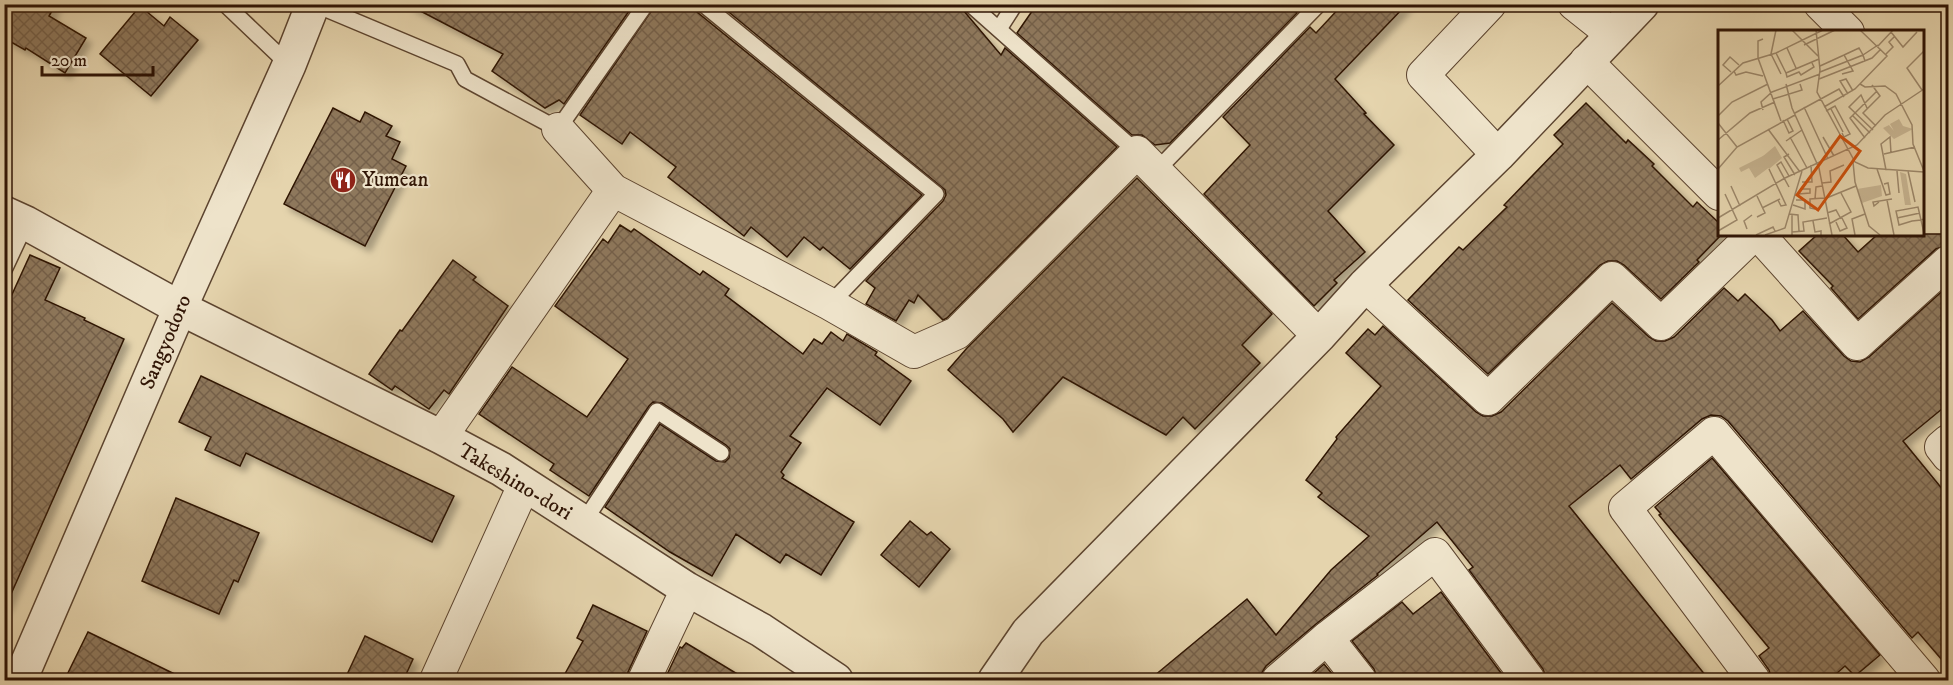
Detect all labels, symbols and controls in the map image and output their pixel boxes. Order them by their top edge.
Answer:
inset map [1718,30,1923,236]
scale bar [42,39,153,77]
text: 20 m [51,50,87,72]
restaurant icon: Yumean [328,165,358,195]
place label: Yumean [362,167,428,193]
street label: Sangyodoro [134,291,198,393]
street label: Takeshino-dori [453,438,577,526]

